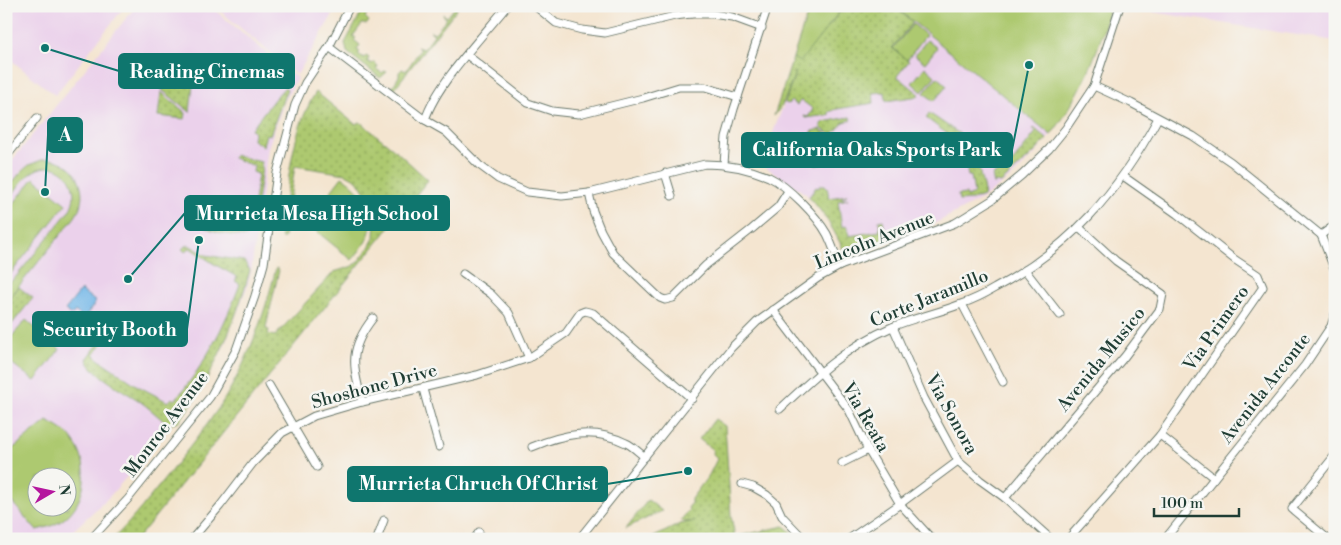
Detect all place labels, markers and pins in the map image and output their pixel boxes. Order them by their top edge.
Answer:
callout: Reading Cinemas [119,54,294,88]
callout: A [48,118,82,152]
callout: California Oaks Sports Park [742,133,1012,167]
callout: Murrieta Mesa High School [185,196,449,230]
callout: Security Booth [33,312,187,346]
callout: Murrieta Chruch Of Christ [348,467,607,501]

